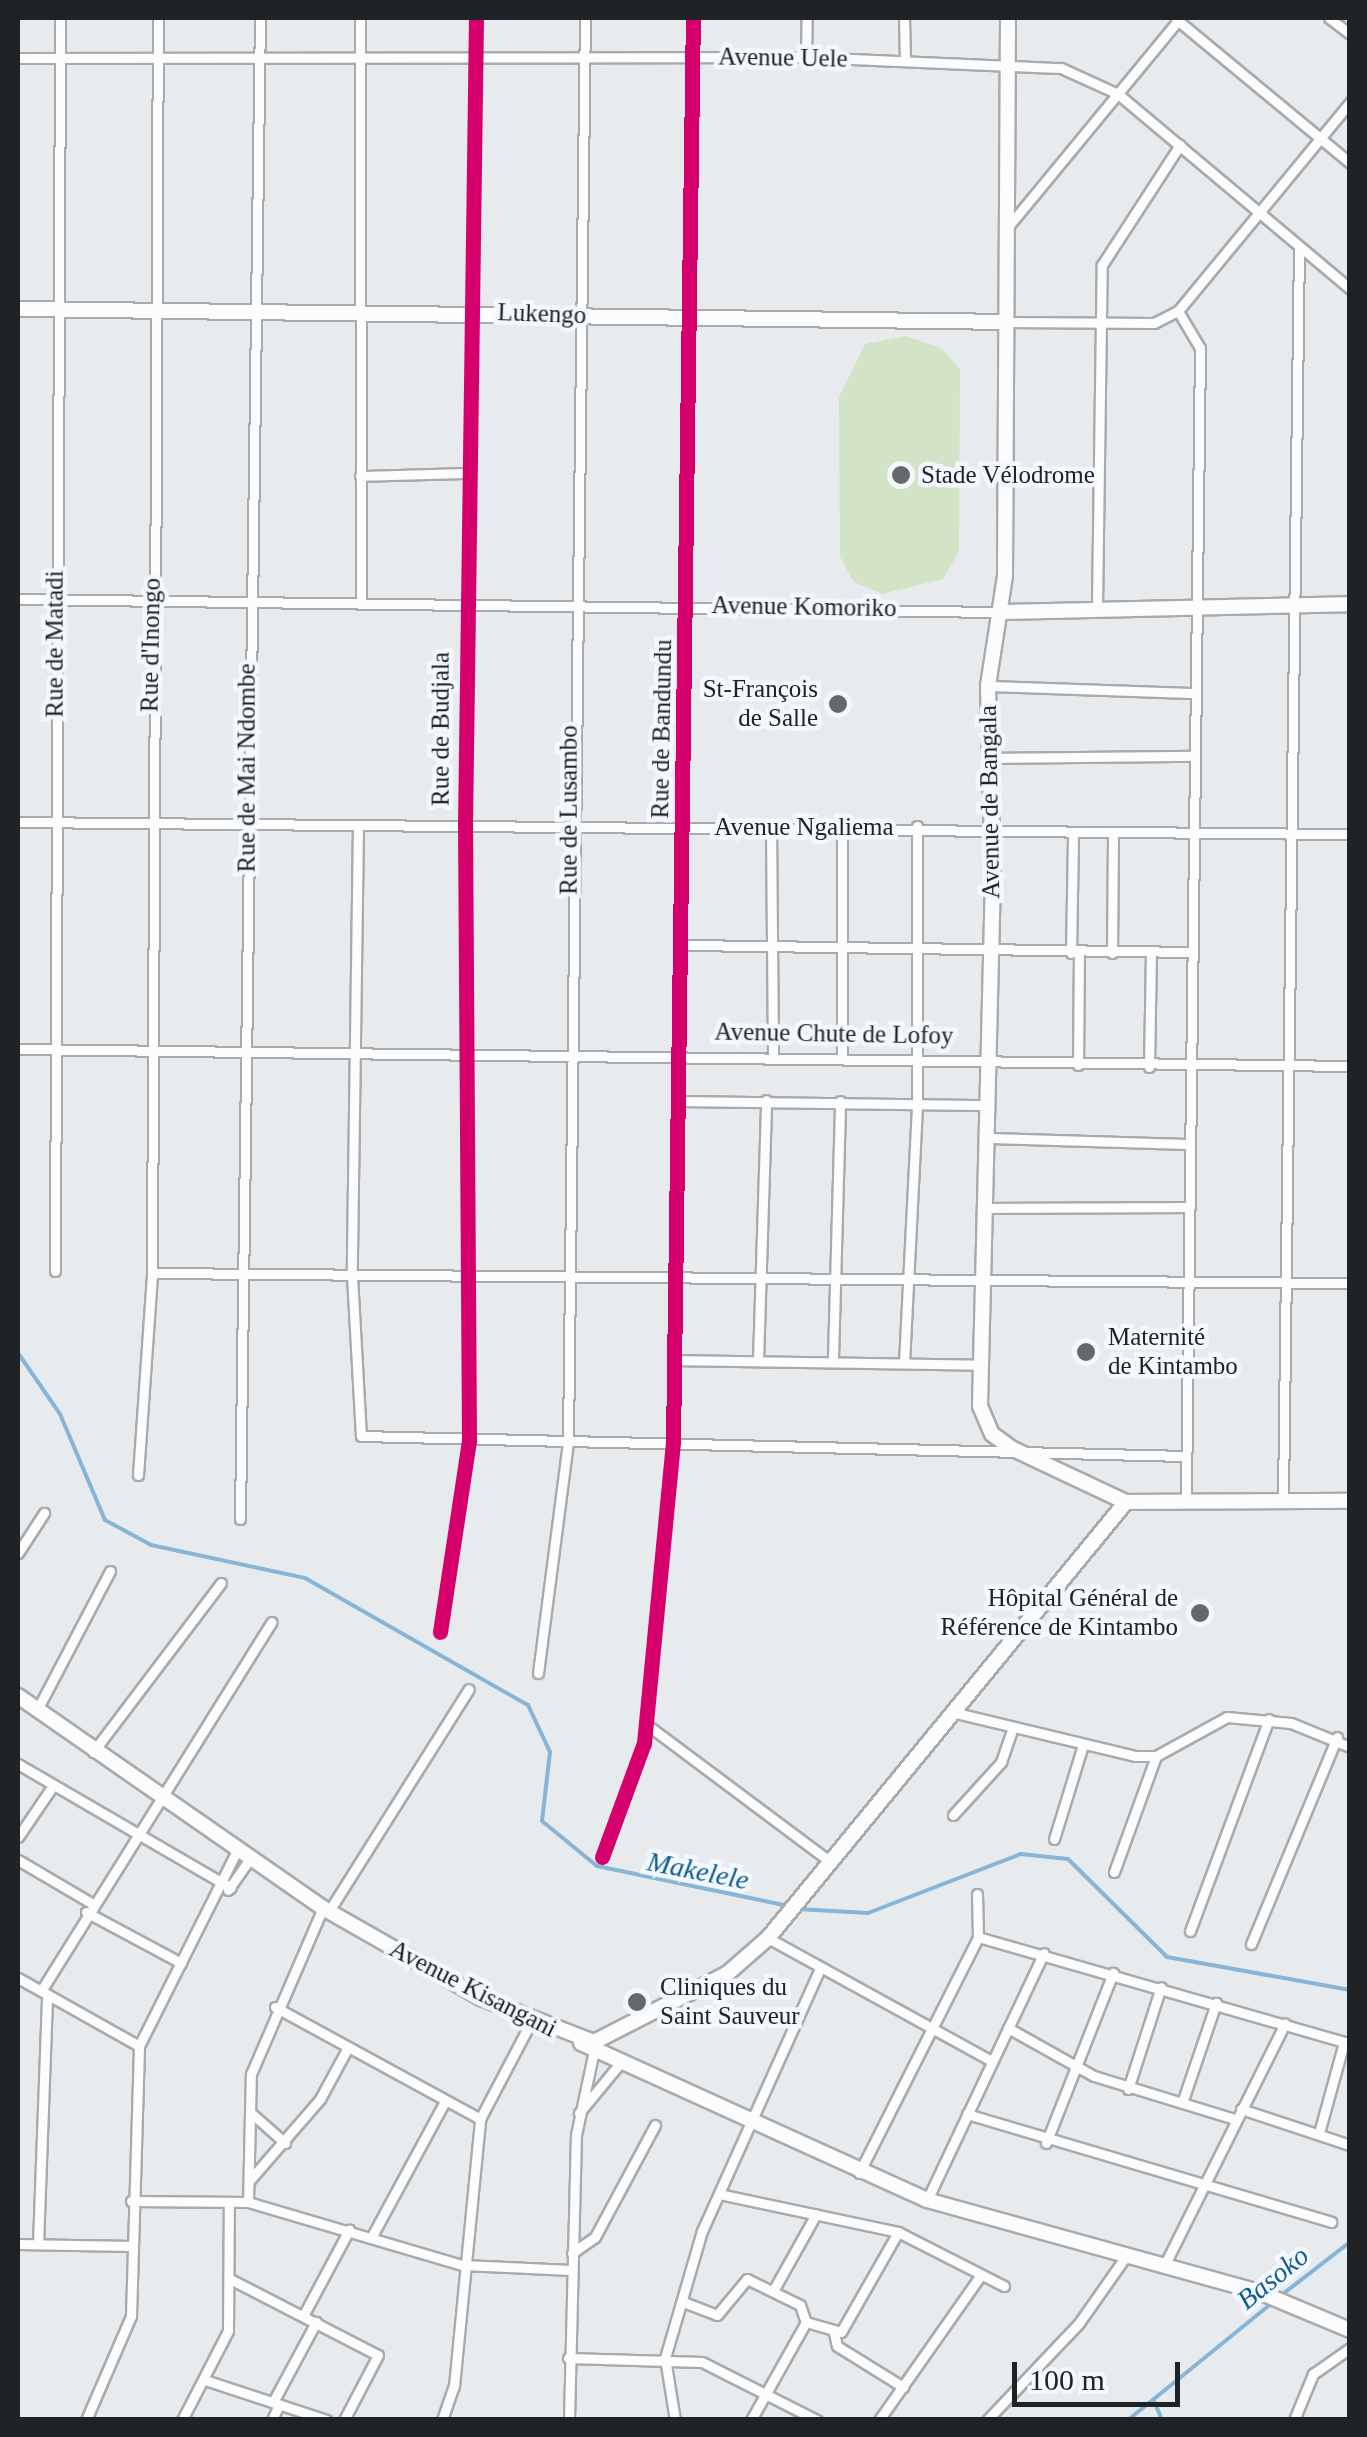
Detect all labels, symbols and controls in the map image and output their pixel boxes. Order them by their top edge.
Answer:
street label: Avenue Uele [718,42,848,74]
street label: Lukengo [497,297,587,331]
place label: Stade Vélodrome [921,460,1095,490]
marker: Stade Vélodrome [890,464,912,486]
street label: Rue de Matadi [40,570,70,718]
street label: Rue d'Inongo [135,578,167,712]
street label: Avenue Komoriko [711,590,897,624]
street label: Rue de Bandundu [645,639,679,819]
street label: Rue de Budjala [426,652,456,806]
street label: Rue de Mai Ndombe [232,664,262,872]
place label: St-François de Salle [703,675,818,734]
marker: St-François de Salle [827,693,849,715]
street label: Avenue de Bangala [973,705,1007,899]
street label: Rue de Lusambo [554,725,584,895]
street label: Avenue Ngaliema [714,812,894,842]
street label: Avenue Chute de Lofoy [714,1017,954,1051]
place label: Maternité de Kintambo [1108,1323,1238,1382]
marker: Maternité de Kintambo [1073,1339,1099,1365]
place label: Hôpital Général de Référence de Kintambo [941,1584,1178,1643]
marker: Hôpital Général de Référence de Kintambo [1187,1600,1213,1626]
water label: Makelele [644,1845,752,1897]
street label: Avenue Kisangani [384,1934,562,2044]
place label: Cliniques du Saint Sauveur [660,1973,800,2032]
marker: Cliniques du Saint Sauveur [624,1989,650,2015]
water label: Basoko [1230,2239,1316,2317]
scale bar [1017,2342,1184,2404]
text: 100 m [1029,2363,1105,2396]

